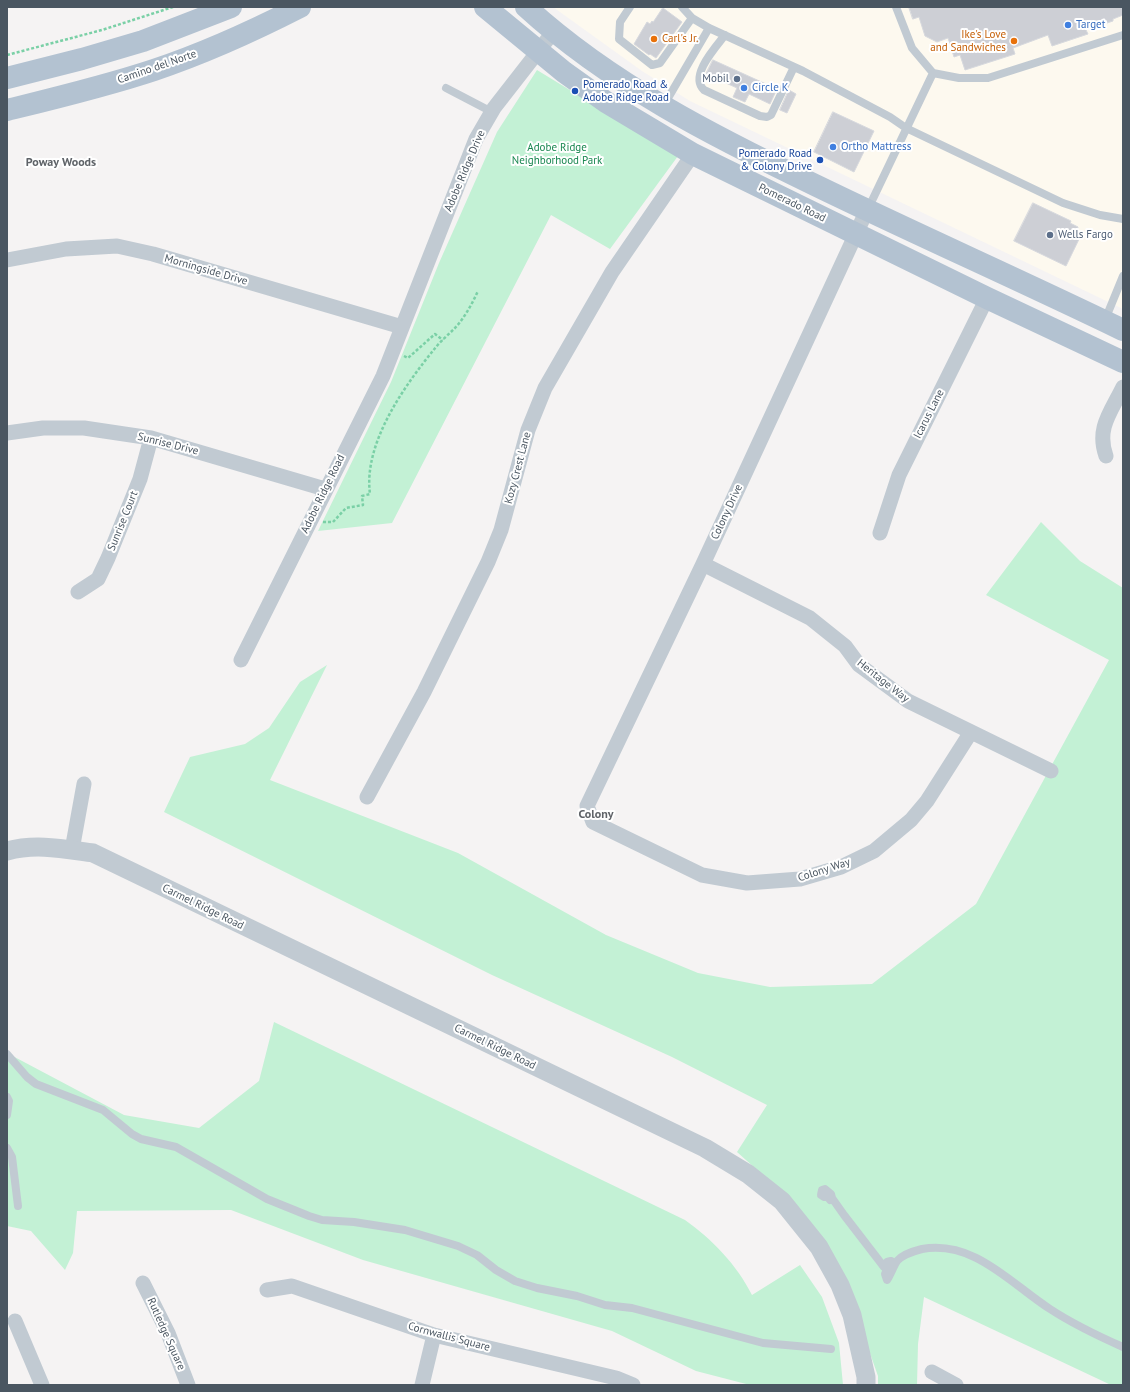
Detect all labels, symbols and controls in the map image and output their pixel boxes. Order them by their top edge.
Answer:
place label: Target [1076,18,1105,32]
marker: Target [1063,20,1073,30]
place label: Ike's Love and Sandwiches [930,28,1006,54]
place label: Carl's Jr. [662,32,698,46]
marker: Carl's Jr. [649,34,659,44]
marker: Ike's Love and Sandwiches [1009,36,1019,46]
street label: Camino del Norte [116,47,198,87]
place label: Mobil [702,72,729,86]
marker: Mobil [732,74,742,84]
place label: Pomerado Road & Adobe Ridge Road [583,78,669,104]
place label: Circle K [752,81,788,95]
marker: Circle K [739,83,749,93]
marker: Pomerado Road & Adobe Ridge Road [570,86,580,96]
street label: Adobe Ridge Drive [442,128,488,214]
place label: Ortho Mattress [841,140,911,154]
park label: Adobe Ridge Neighborhood Park [512,141,602,167]
marker: Ortho Mattress [828,142,838,152]
place label: Pomerado Road & Colony Drive [739,147,812,173]
marker: Pomerado Road & Colony Drive [815,155,825,165]
district label: Poway Woods [26,156,96,170]
street label: Pomerado Road [756,181,828,225]
place label: Wells Fargo [1058,228,1113,242]
marker: Wells Fargo [1045,230,1055,240]
street label: Morningside Drive [163,252,249,288]
street label: Icarus Lane [911,387,947,441]
street label: Sunrise Drive [136,430,200,458]
street label: Kozy Crest Lane [502,431,534,505]
street label: Adobe Ridge Road [298,453,348,535]
street label: Colony Drive [708,482,746,542]
street label: Sunrise Court [105,489,141,553]
street label: Heritage Way [854,657,912,705]
district label: Colony [579,808,613,822]
street label: Colony Way [796,855,852,885]
street label: Carmel Ridge Road [160,882,246,932]
street label: Carmel Ridge Road [452,1022,538,1072]
street label: Rutledge Square [144,1296,188,1372]
street label: Cornwallis Square [406,1320,492,1354]

